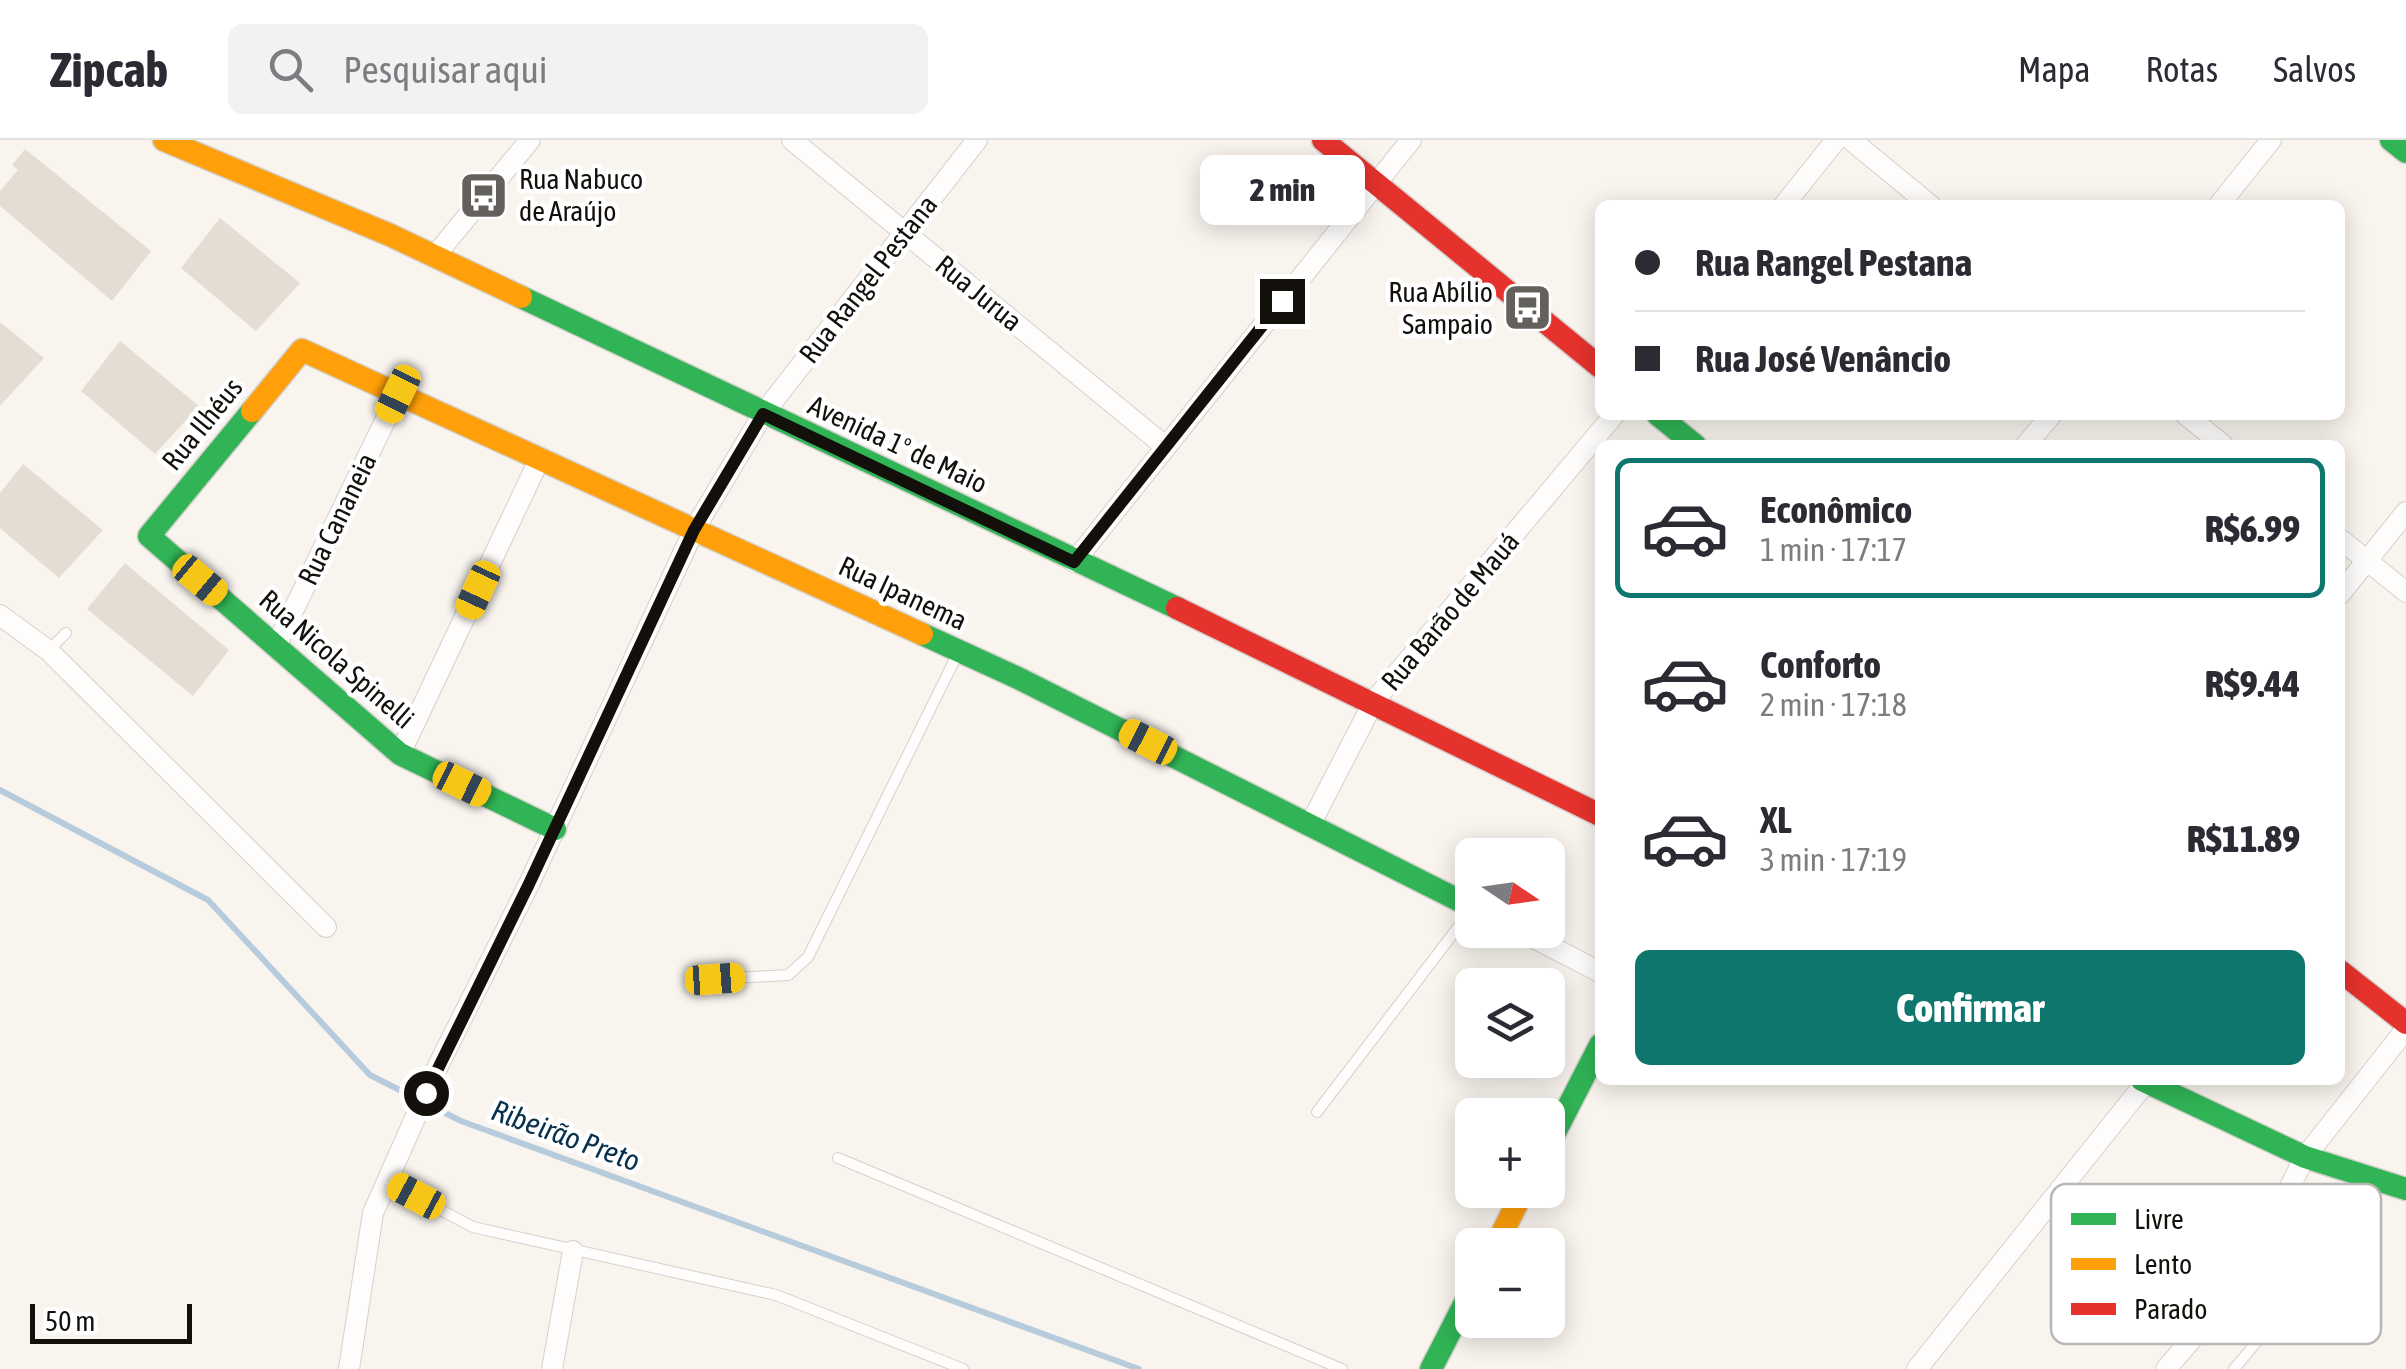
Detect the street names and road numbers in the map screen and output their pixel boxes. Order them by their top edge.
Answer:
street label: Rua Rangel Pestana [793,189,943,369]
street label: Rua Jurua [929,249,1029,337]
street label: Rua Ilhéus [155,372,249,476]
street label: Avenida 1º de Maio [804,389,992,499]
street label: Rua Cananeia [291,448,383,590]
street label: Rua Barão de Mauá [1375,525,1525,697]
street label: Rua Ipanema [834,549,972,637]
street label: Rua Nicola Spinelli [253,583,421,735]

